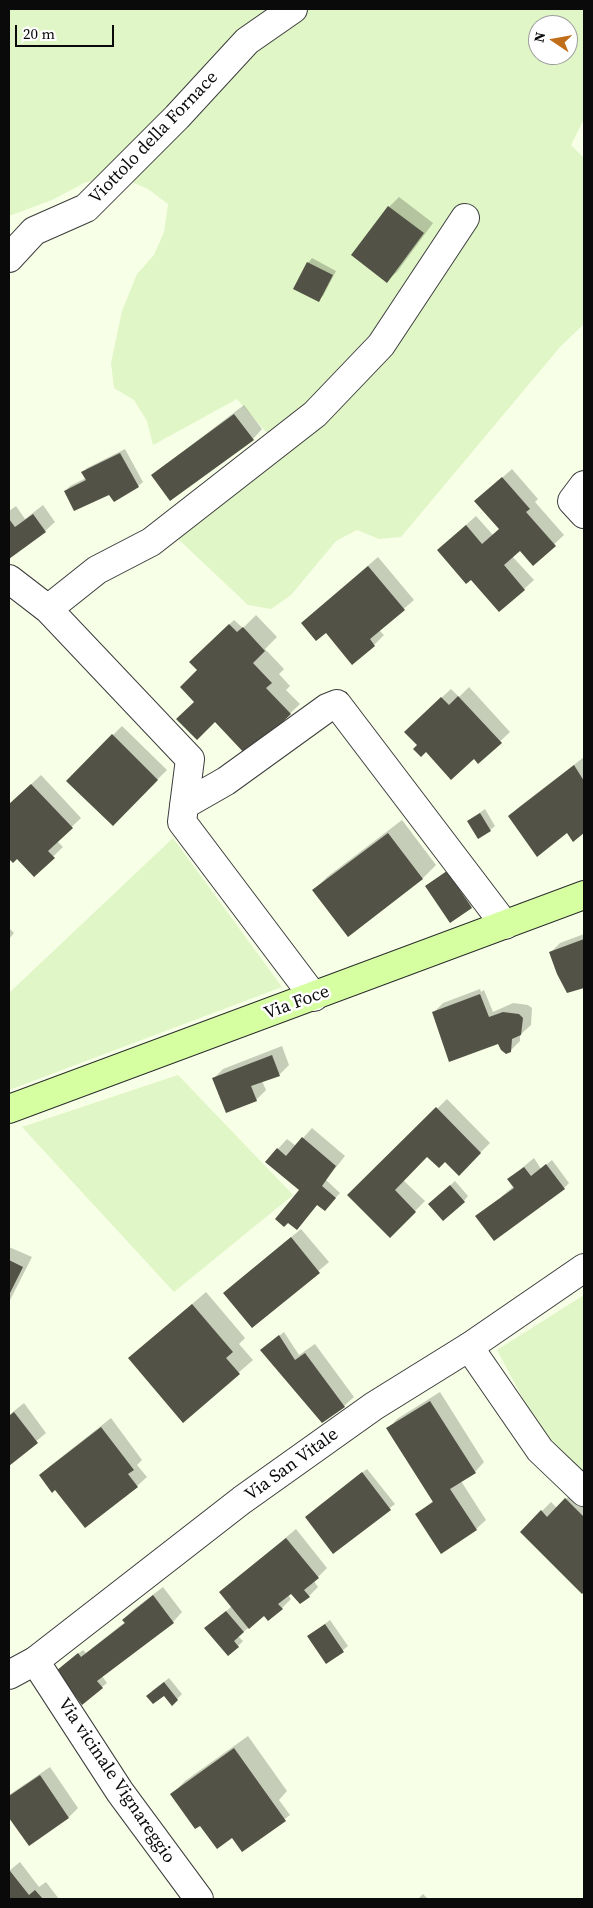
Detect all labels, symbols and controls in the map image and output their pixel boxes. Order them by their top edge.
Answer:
scale bar [18,15,116,47]
north arrow [528,15,578,65]
text: 20 m [23,23,55,44]
text: N [528,30,550,44]
street label: Viottolo della Fornace [85,67,223,209]
street label: Via Foce [261,981,333,1025]
street label: Via San Vitale [241,1424,343,1506]
street label: Via vicinale Vignareggio [53,1694,179,1868]

